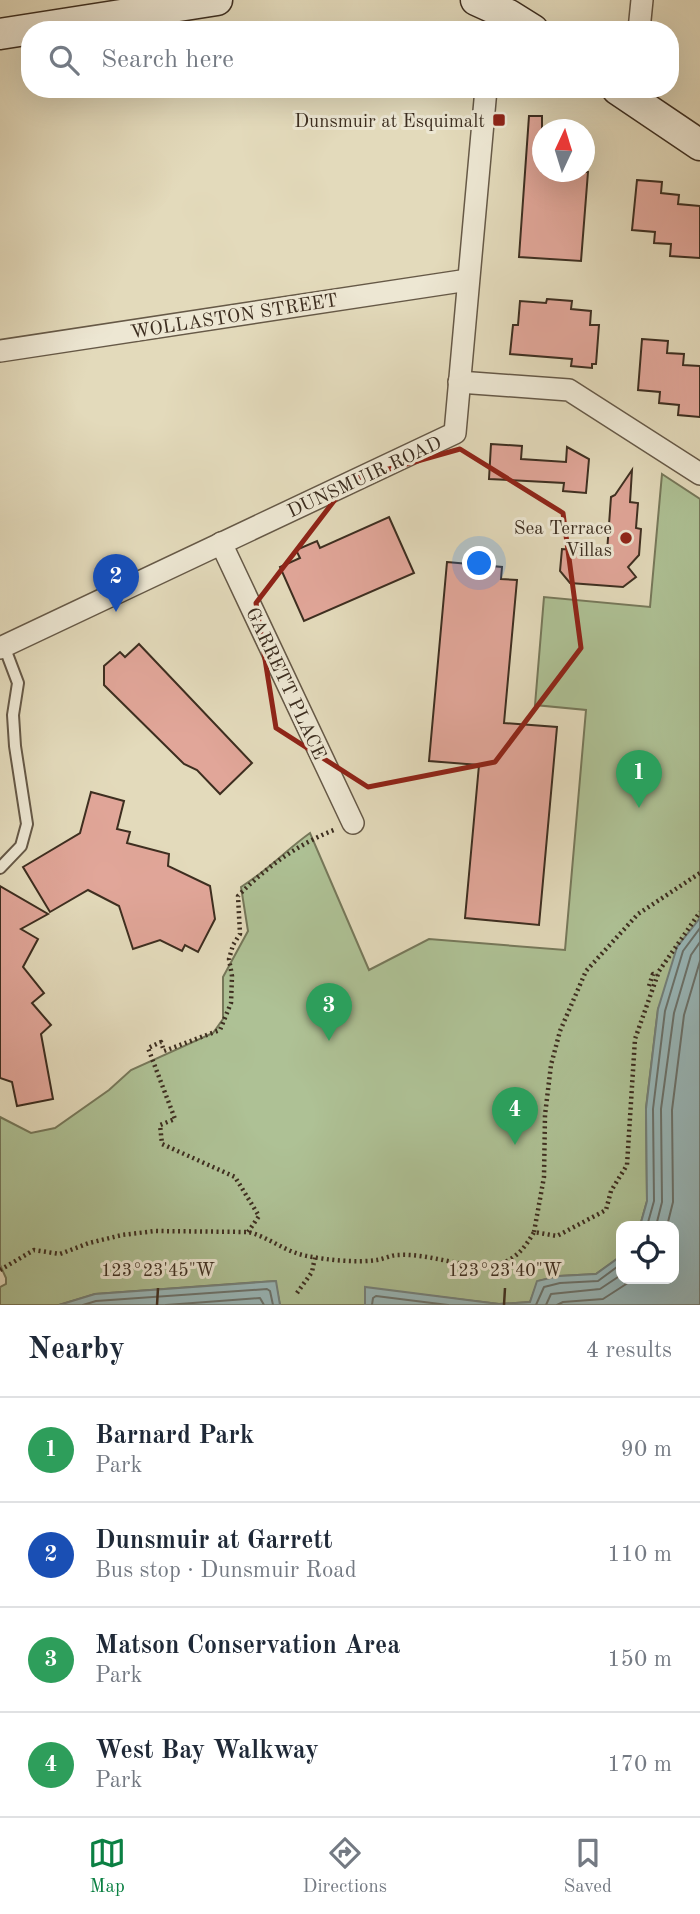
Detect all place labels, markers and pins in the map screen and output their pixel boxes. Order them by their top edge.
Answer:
marker: Dunsmuir at Esquimalt [491,112,507,128]
place label: Dunsmuir at Esquimalt [294,113,485,132]
place label: Sea Terrace Villas [514,520,612,561]
marker: Sea Terrace Villas [618,530,634,546]
pin: 2 [93,554,139,612]
pin: 1 [616,750,662,808]
pin: 3 [306,983,352,1041]
pin: 4 [492,1087,538,1145]

